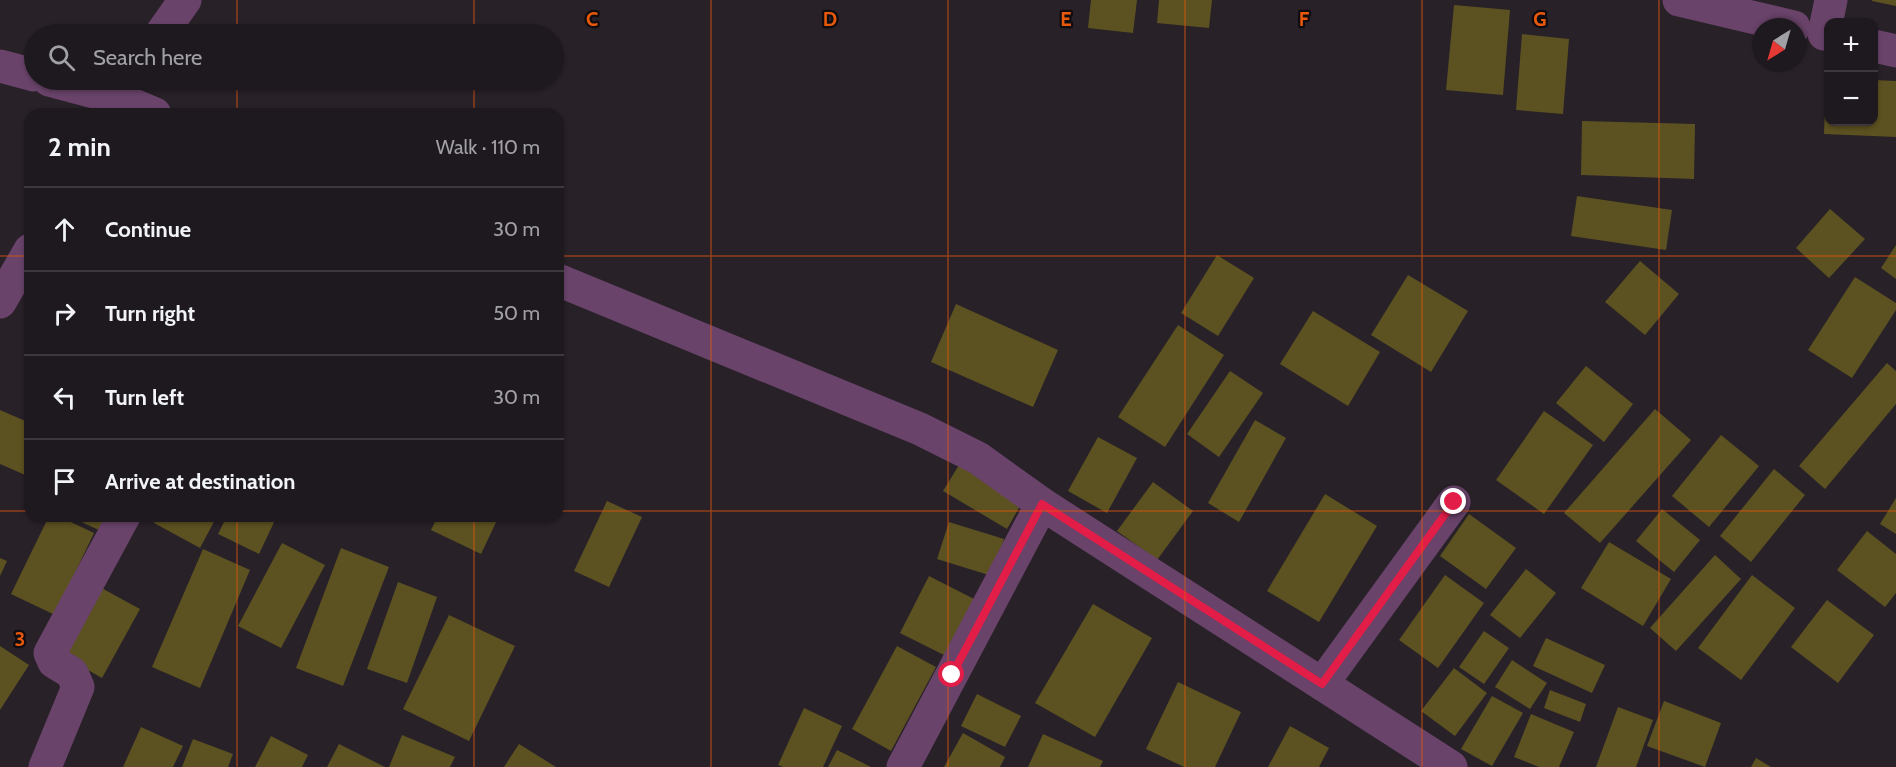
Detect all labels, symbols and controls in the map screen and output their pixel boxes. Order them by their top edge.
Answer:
text: C [586,7,598,31]
text: D [823,7,837,31]
text: E [1060,7,1072,31]
text: F [1299,7,1310,31]
text: G [1533,7,1547,31]
north arrow [1752,18,1806,72]
map controls [1824,18,1878,126]
button: + [1824,18,1878,72]
search box [24,24,564,90]
icon: search [45,41,78,74]
text: Search here [93,44,202,71]
button: − [1824,72,1878,126]
text: 2 min [48,131,111,163]
text: Walk · 110 m [436,135,540,159]
icon: ahead [48,213,81,246]
text: Continue [105,216,191,243]
text: 30 m [493,217,540,241]
icon: right [48,297,81,330]
text: Turn right [105,300,195,327]
text: 50 m [493,301,540,325]
icon: left [48,381,81,414]
text: Turn left [105,384,184,411]
text: 30 m [493,385,540,409]
icon: arrive [48,465,81,498]
text: Arrive at destination [105,468,295,495]
route end [1440,488,1466,514]
text: 3 [15,627,25,651]
route start [938,661,964,687]

